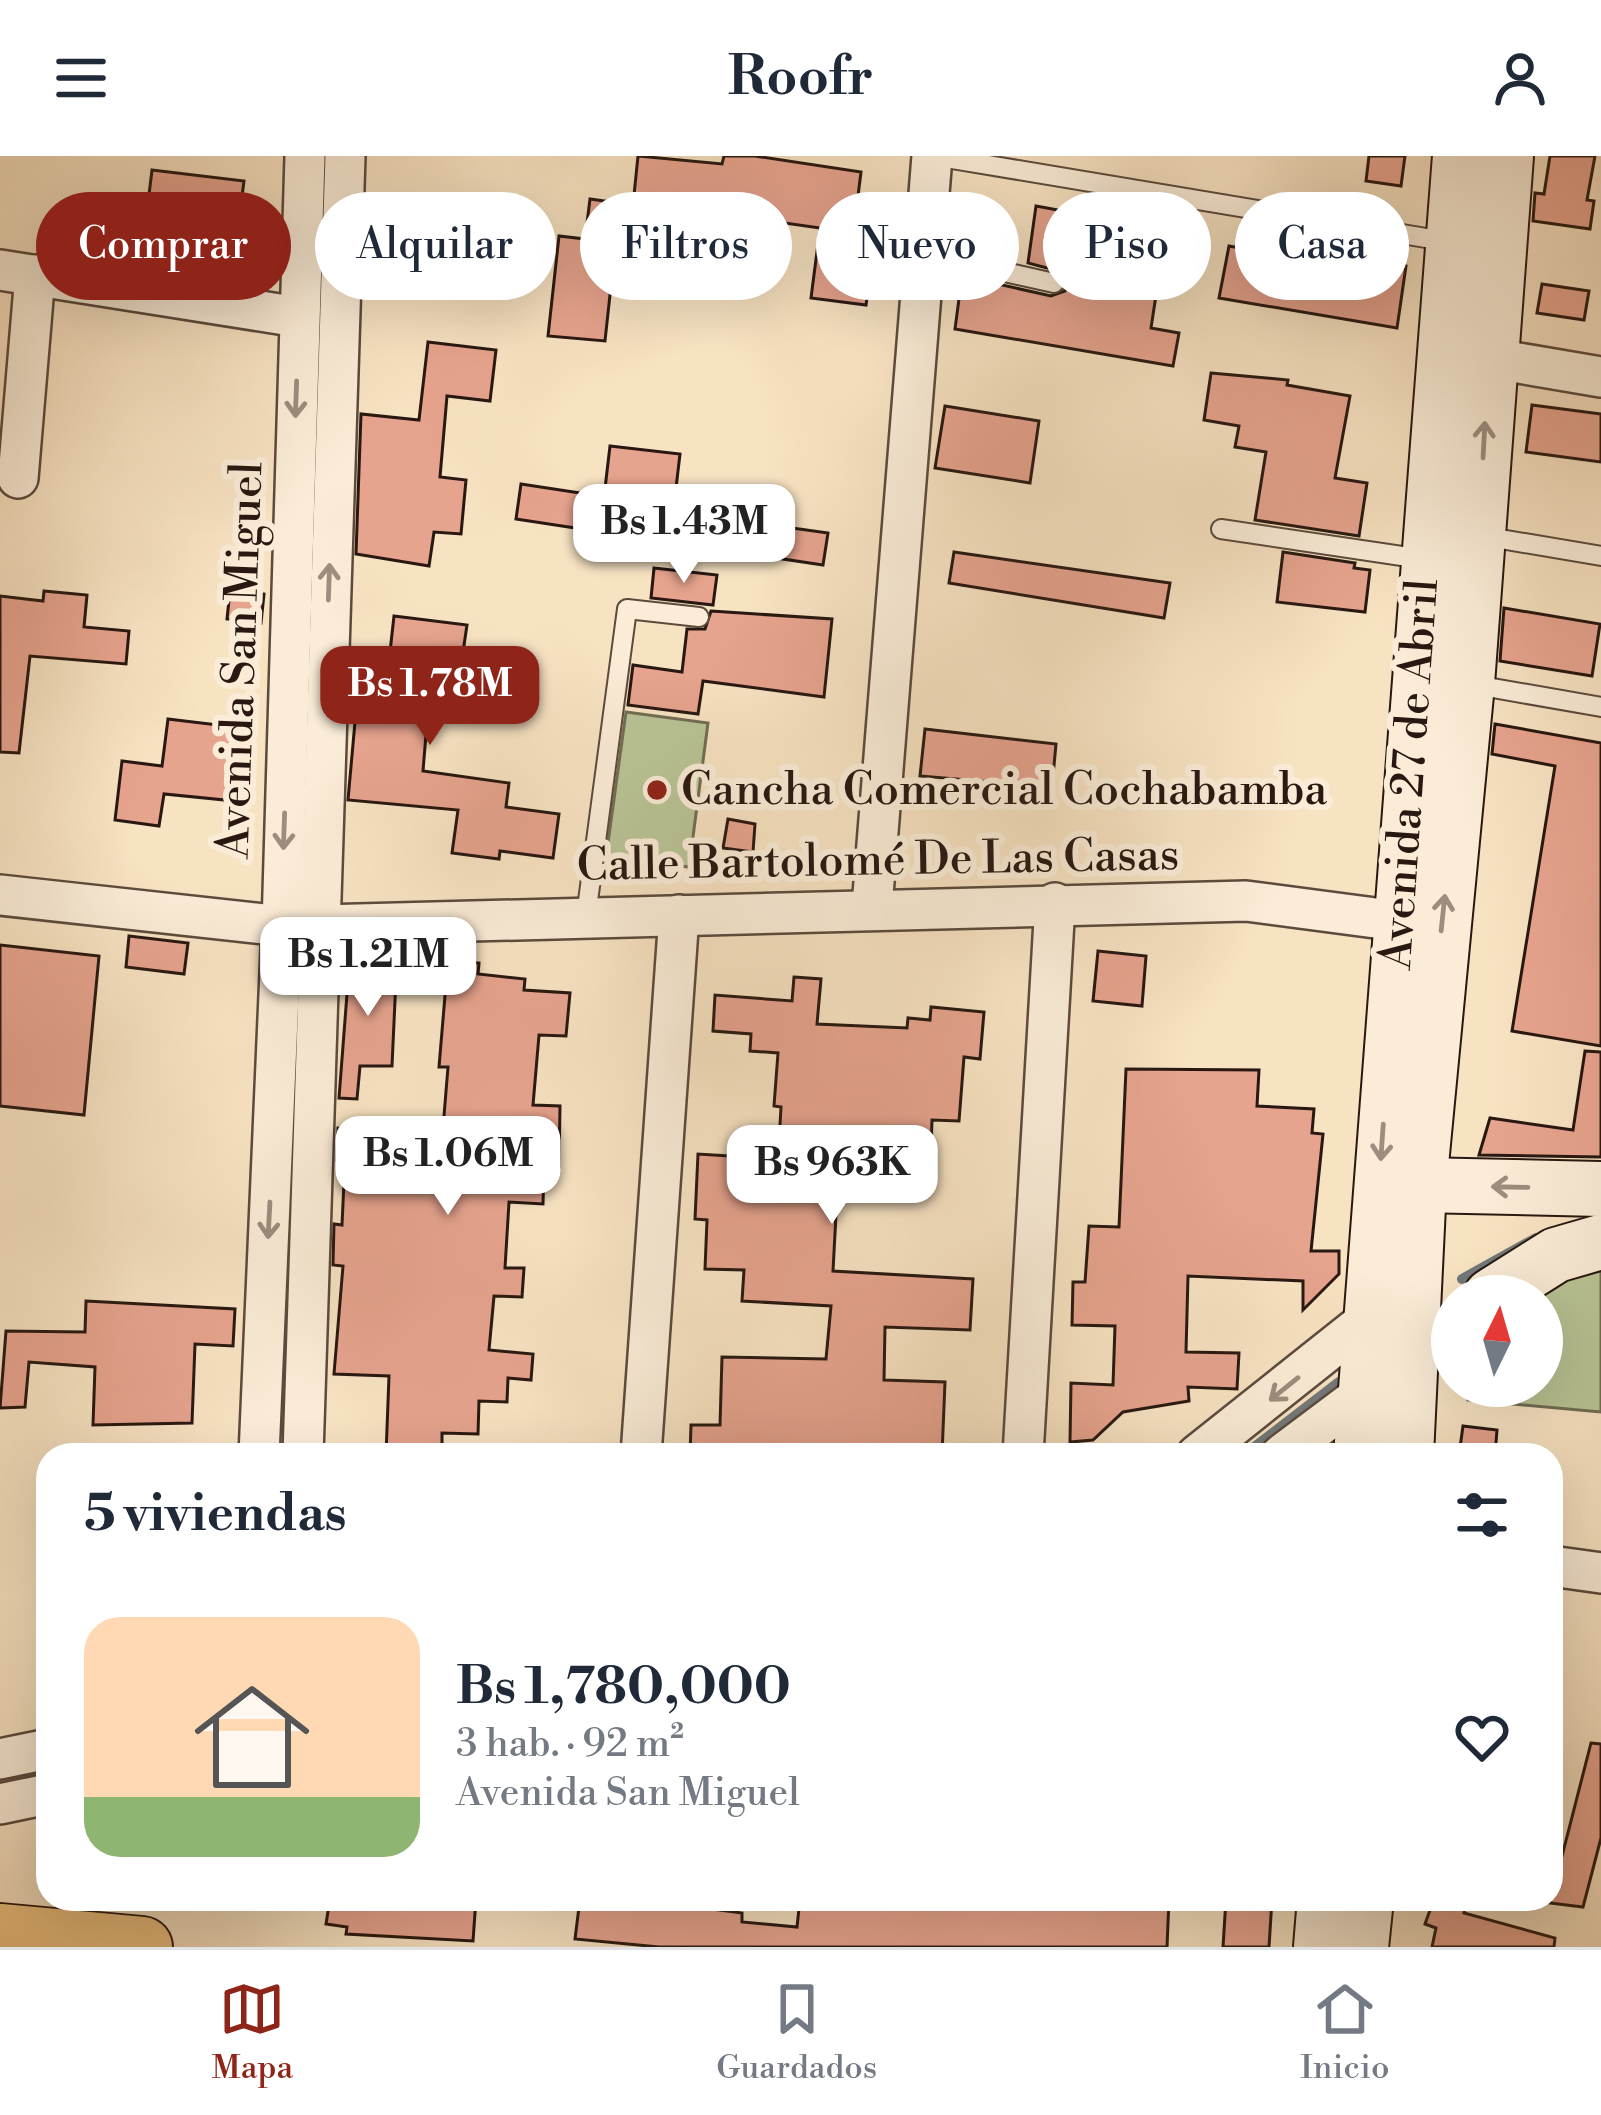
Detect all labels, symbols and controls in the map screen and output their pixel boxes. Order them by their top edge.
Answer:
text: Roofr [728,44,873,112]
icon: menu [48,45,114,111]
icon: person [1487,45,1553,111]
chip: Comprar [36,192,291,300]
chip: Alquilar [315,192,556,300]
chip: Filtros [580,192,792,300]
chip: Nuevo [816,192,1019,300]
chip: Piso [1043,192,1211,300]
chip: Casa [1235,192,1409,300]
one-way arrow [284,379,307,418]
one-way arrow [1473,421,1496,460]
street label: Avenida San Miguel [206,461,276,860]
pin: Bs 1.43M [560,484,808,586]
text: Bs 1.43M [600,498,768,547]
one-way arrow [318,563,341,602]
street label: Avenida 27 de Abril [1368,577,1452,972]
pin: Bs 1.78M [306,646,554,748]
text: Bs 1.78M [347,660,513,709]
place label: Cancha Comercial Cochabamba [681,762,1328,819]
marker: Cancha Comercial Cochabamba [644,777,670,803]
one-way arrow [273,811,296,850]
street label: Calle Bartolomé De Las Casas [576,827,1180,895]
one-way arrow [1433,894,1455,933]
pin: Bs 1.21M [244,917,492,1019]
text: Bs 1.21M [287,931,449,980]
pin: Bs 1.06M [324,1116,572,1218]
one-way arrow [1370,1122,1393,1161]
pin: Bs 963K [721,1125,943,1227]
text: Bs 1.06M [362,1130,534,1179]
text: Bs 963K [754,1139,910,1188]
one-way arrow [1491,1176,1530,1199]
one-way arrow [257,1200,280,1239]
north arrow [1431,1275,1563,1407]
map controls [1431,1275,1563,1407]
one-way arrow [1268,1375,1300,1401]
icon: filters [1449,1482,1515,1548]
text: 5 viviendas [84,1483,347,1547]
text: Bs 1,780,000 [456,1656,791,1720]
icon: home [180,1665,324,1809]
icon: heart [1449,1704,1515,1770]
text: 3 hab. · 92 m² [456,1720,684,1769]
text: Avenida San Miguel [456,1769,800,1818]
tab: Mapa [212,1976,293,2089]
tab: Guardados [716,1976,877,2089]
tab: Inicio [1300,1976,1389,2089]

